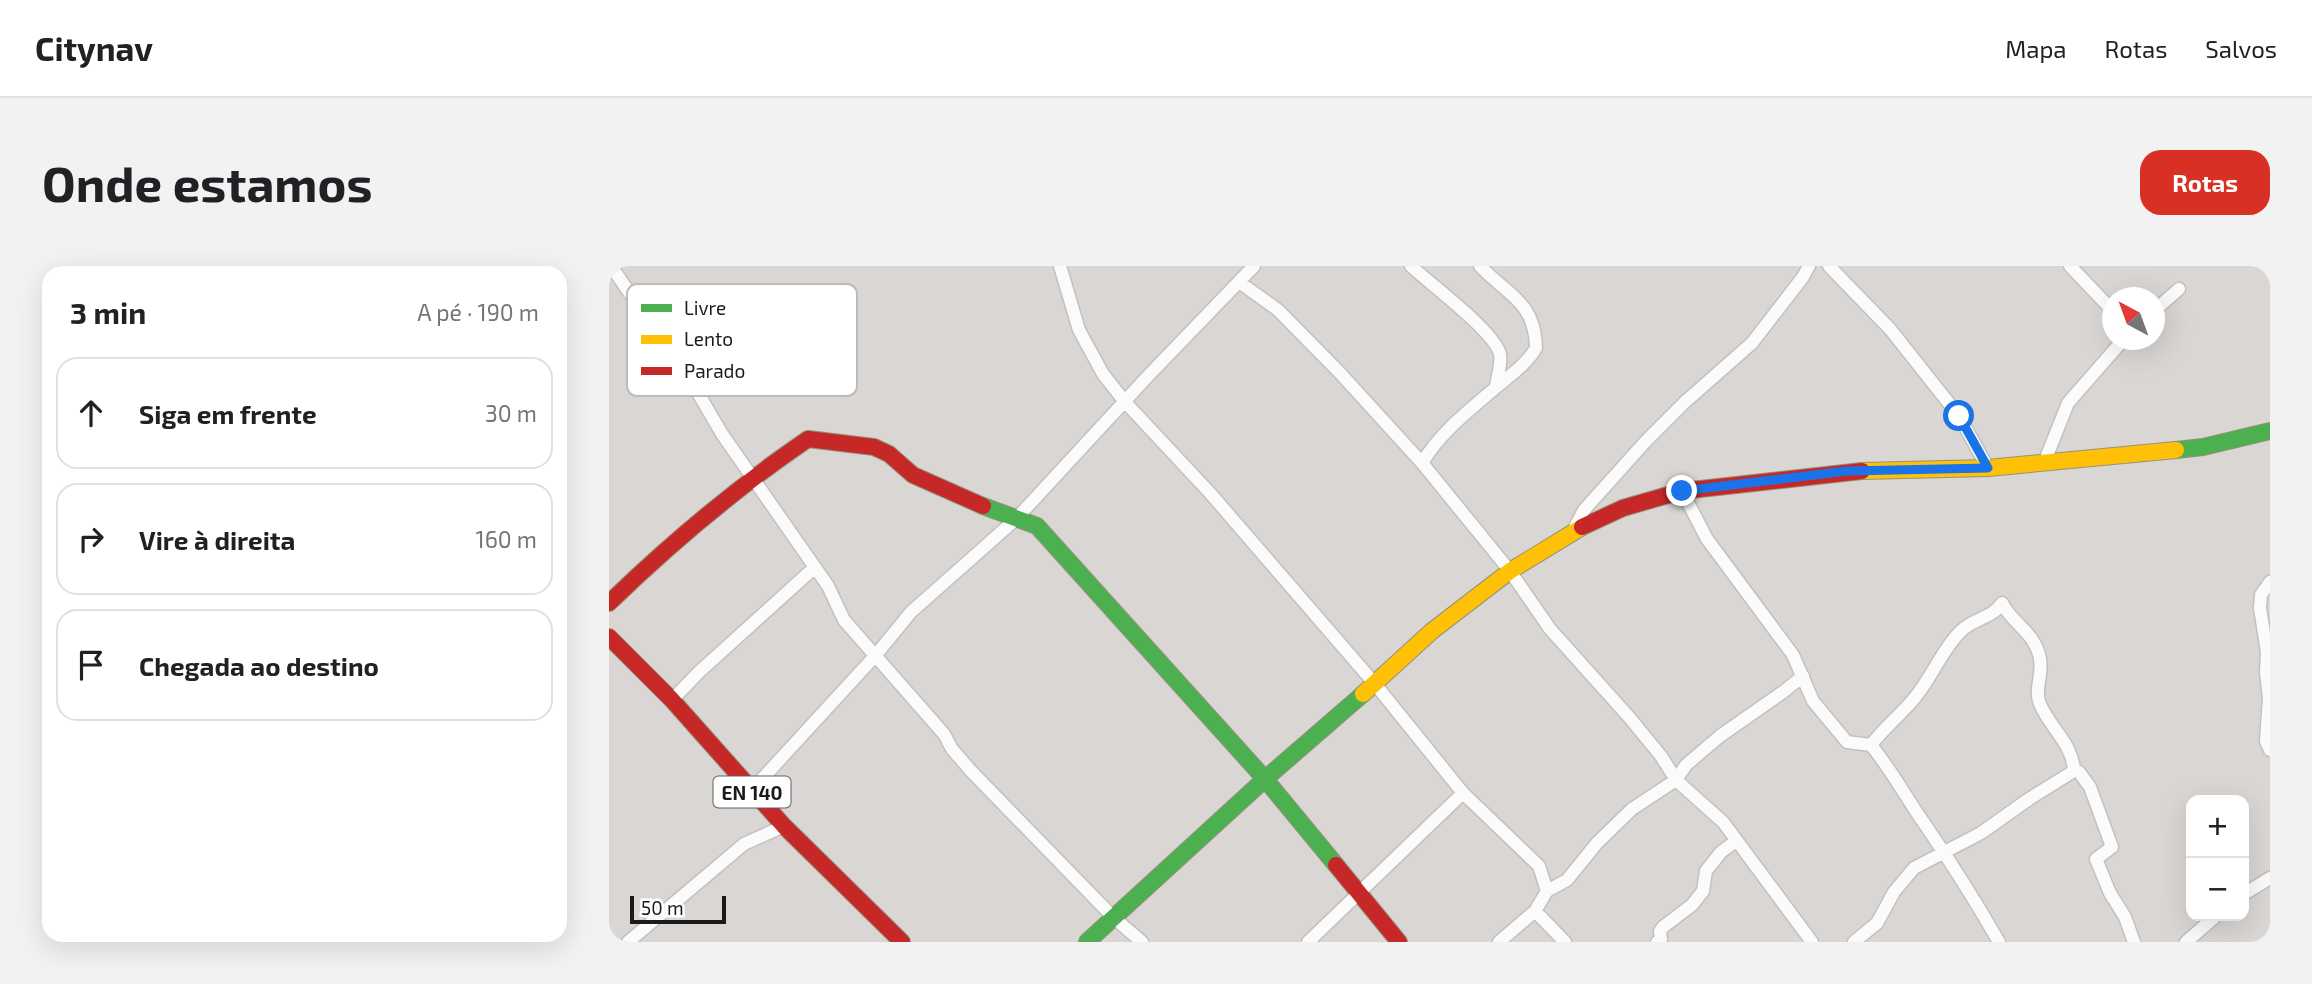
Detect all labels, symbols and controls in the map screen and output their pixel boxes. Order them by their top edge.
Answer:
text: Citynav [35,28,153,68]
text: Mapa [2005,34,2067,63]
text: Rotas [2105,34,2167,63]
text: Salvos [2205,34,2277,63]
button: Rotas [2140,150,2270,215]
text: Onde estamos [42,153,372,212]
legend [627,284,857,396]
north arrow [2102,287,2165,350]
text: 3 min [70,294,146,330]
text: Livre [684,296,726,319]
text: A pé · 190 m [417,298,539,326]
text: Lento [684,327,733,350]
text: Parado [684,359,745,382]
icon: ahead [72,394,110,432]
text: Siga em frente [139,398,317,429]
text: 30 m [485,399,537,427]
route start [1943,400,1974,431]
route end [1666,475,1697,506]
icon: right [72,520,110,558]
text: Vire à direita [139,524,295,555]
text: 160 m [476,525,537,553]
icon: arrive [72,646,110,684]
text: Chegada ao destino [139,650,379,681]
road number: EN 140 [713,776,791,807]
map controls [2186,795,2249,921]
button: + [2186,795,2249,858]
button: − [2186,858,2249,921]
scale bar [630,893,726,925]
text: 50 m [641,896,684,919]

